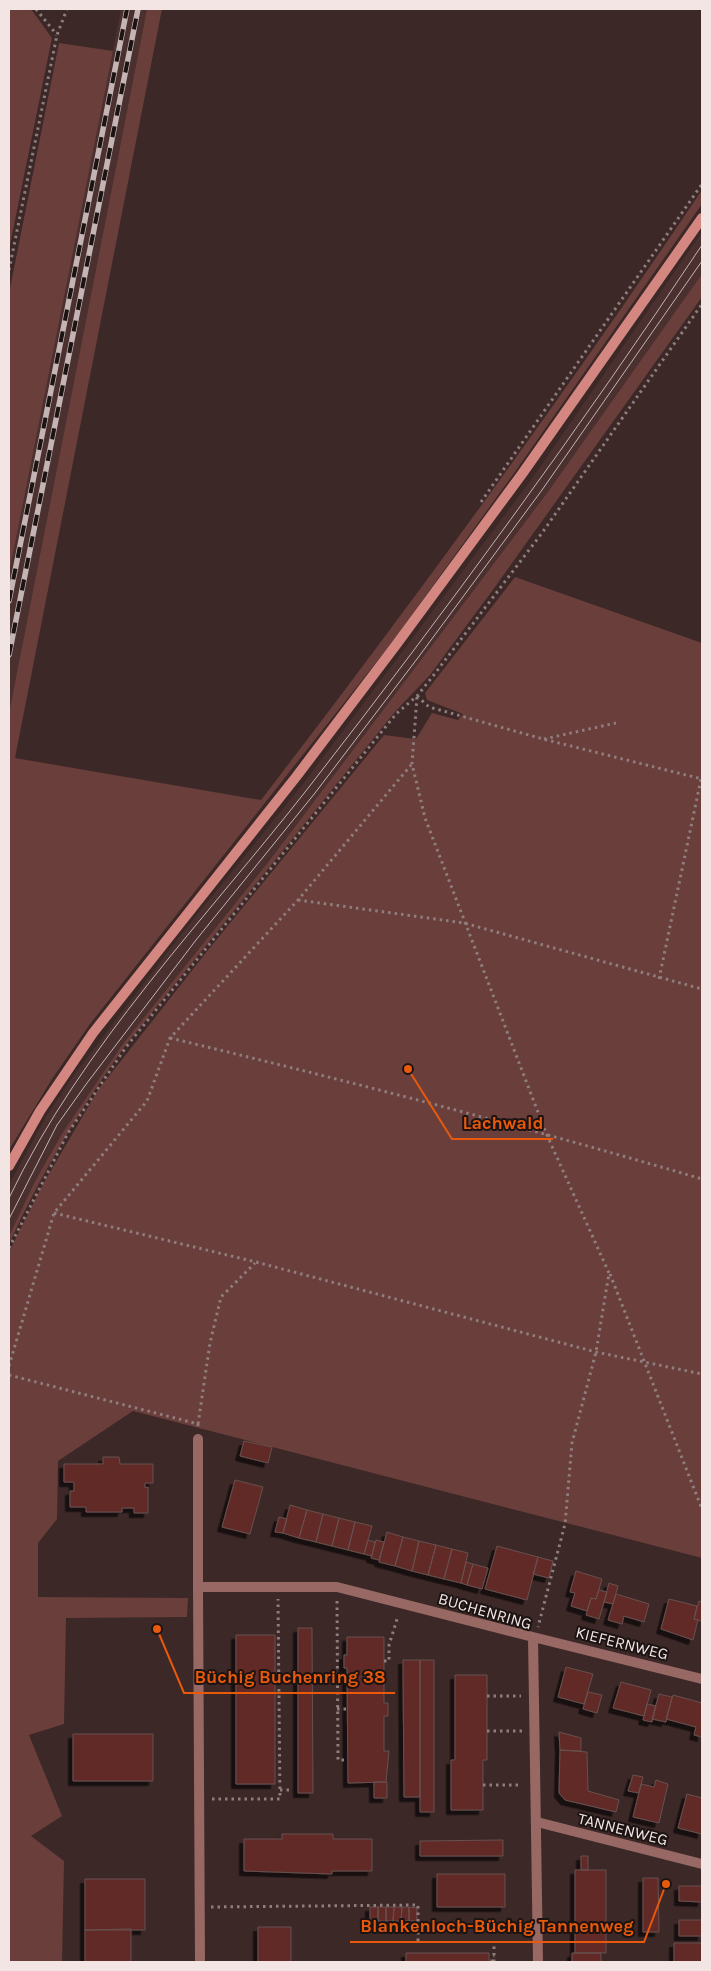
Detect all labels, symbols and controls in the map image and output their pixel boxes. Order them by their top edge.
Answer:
callout: Lachwald [452,1106,553,1139]
text: Lachwald [463,1112,543,1134]
street label: BUCHENRING [436,1589,534,1633]
street label: KIEFERNWEG [574,1622,670,1664]
callout: Büchig Buchenring 38 [184,1660,395,1693]
text: Büchig Buchenring 38 [194,1666,386,1688]
street label: TANNENWEG [576,1809,670,1849]
callout: Blankenloch-Büchig Tannenweg [350,1909,644,1942]
text: Blankenloch-Büchig Tannenweg [360,1915,634,1937]

